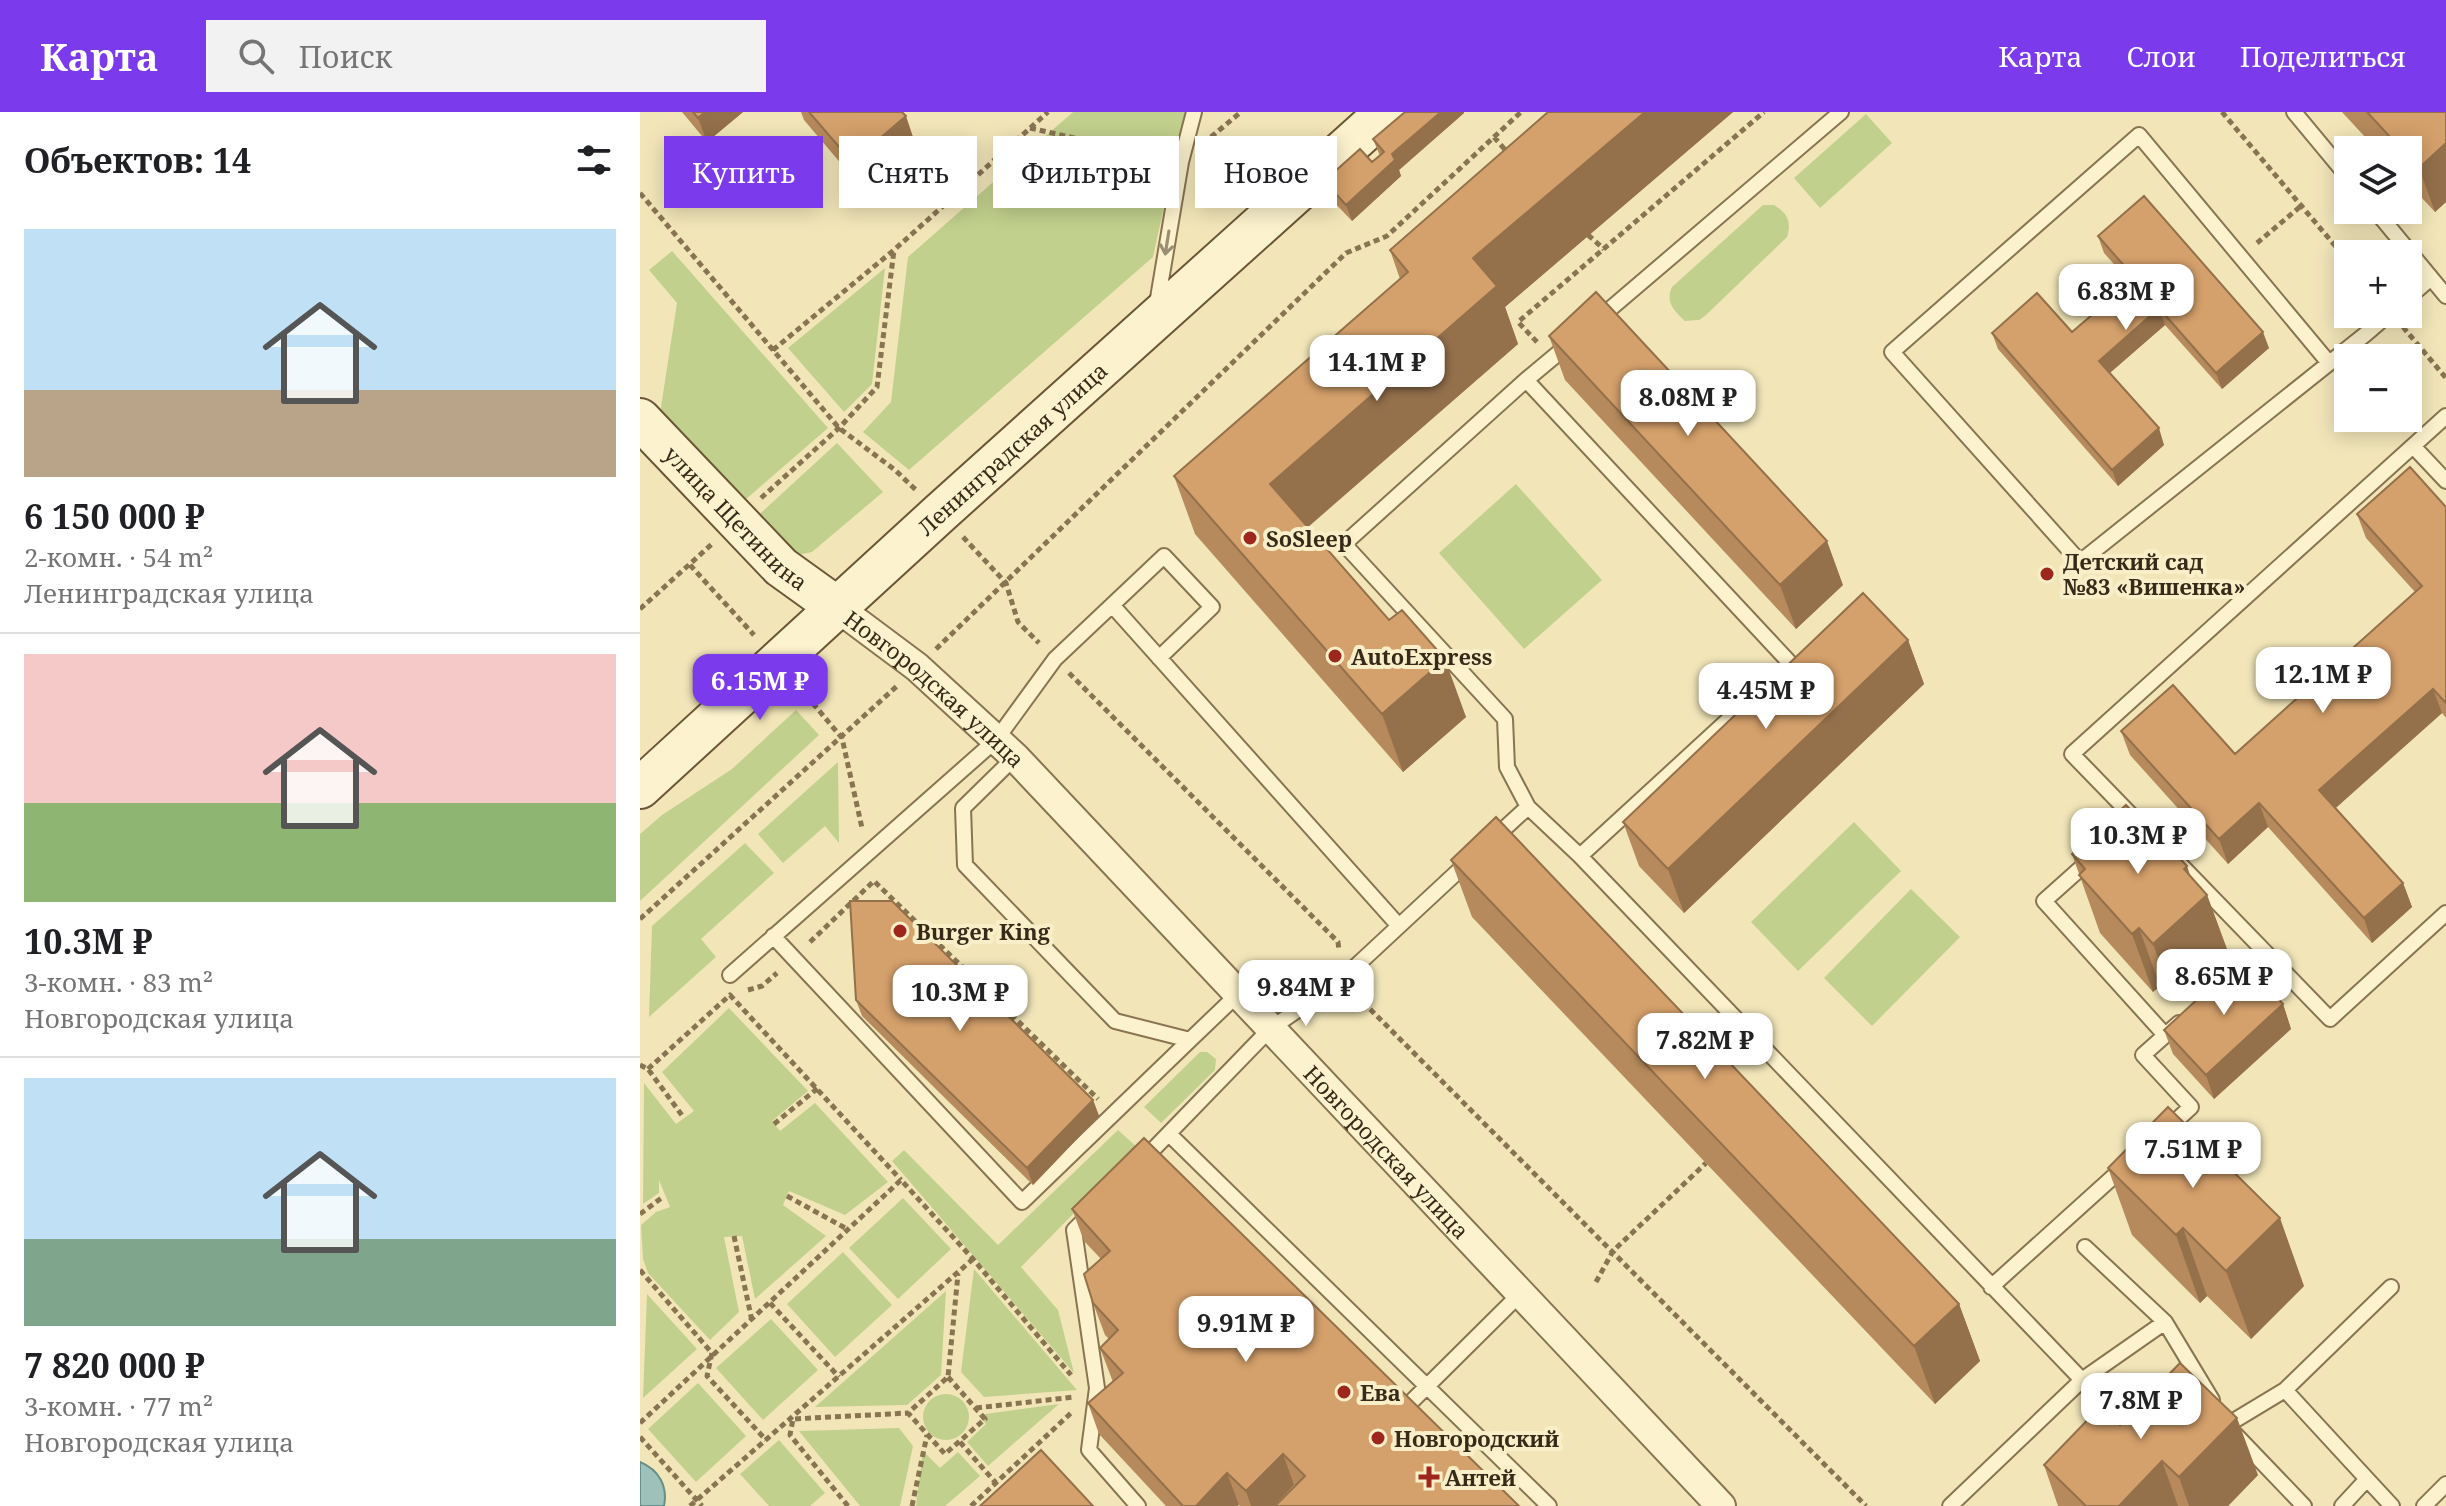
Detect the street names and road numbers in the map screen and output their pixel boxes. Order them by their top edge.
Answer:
street label: Ленинградская улица [911,355,1113,541]
street label: улица Щетинина [658,439,814,597]
street label: Новгородская улица [838,603,1032,774]
street label: Новгородская улица [1298,1058,1476,1245]

